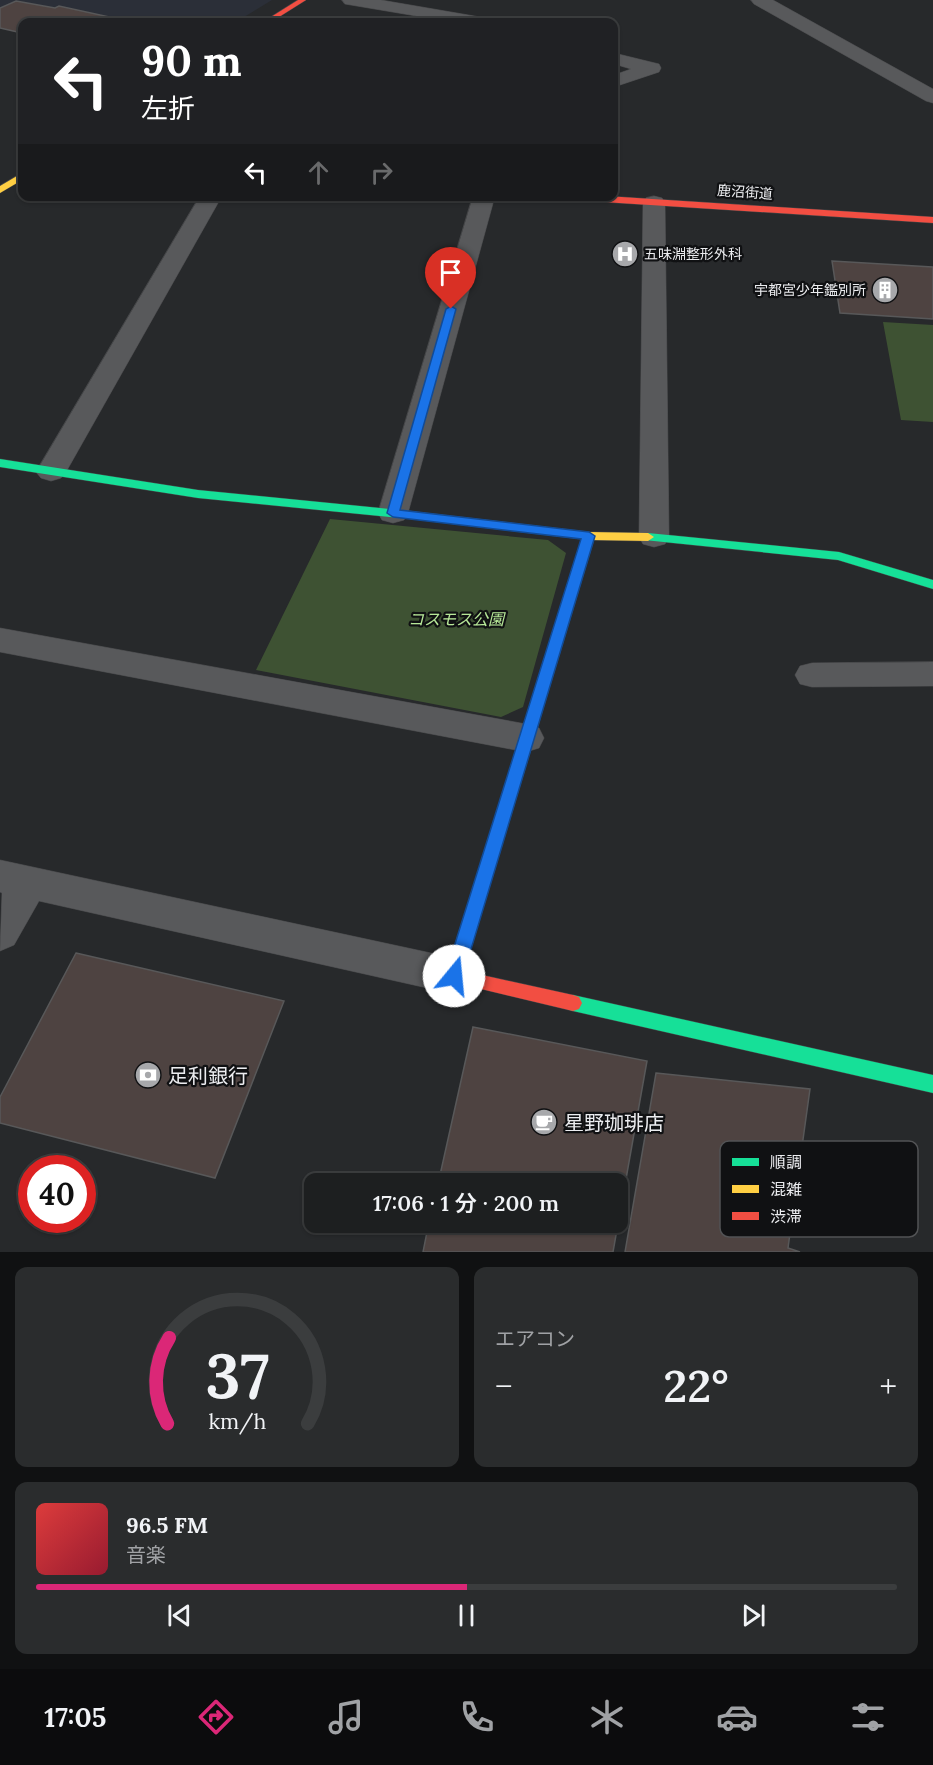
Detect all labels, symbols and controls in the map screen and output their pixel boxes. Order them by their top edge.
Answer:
text: 90 m [141,34,242,88]
icon: left [42,42,120,120]
text: 左折 [141,91,195,125]
icon: left [239,156,272,189]
icon: ahead [302,156,335,189]
icon: right [365,156,398,189]
street label: 鹿沼街道 [716,181,774,203]
hospital icon: 五味淵整形外科 [610,239,640,269]
place label: 五味淵整形外科 [644,245,742,263]
pin [425,247,476,309]
icon: arrive [434,256,467,289]
building icon: 宇都宮少年鑑別所 [870,275,900,305]
place label: 宇都宮少年鑑別所 [754,281,866,299]
park label: コスモス公園 [408,609,506,629]
position arrow [422,944,486,1008]
bank icon: 足利銀行 [133,1060,163,1090]
place label: 足利銀行 [168,1063,248,1088]
cafe icon: 星野珈琲店 [529,1107,559,1137]
place label: 星野珈琲店 [564,1110,664,1135]
legend [720,1141,918,1237]
text: 順調 [770,1152,802,1172]
speed limit sign: 40 [18,1155,96,1233]
text: 混雑 [770,1179,802,1199]
text: 17:06 · 1 分 · 200 m [373,1189,559,1217]
text: 渋滞 [770,1206,802,1226]
text: エアコン [495,1326,575,1351]
text: 37 [205,1335,269,1415]
text: 22° [663,1357,729,1414]
text: − [495,1365,513,1407]
text: + [880,1365,897,1407]
text: km/h [208,1407,266,1435]
text: 96.5 FM [126,1511,208,1539]
text: 音楽 [126,1542,166,1567]
icon: previous [163,1599,196,1632]
icon: pause [450,1599,483,1632]
icon: next [737,1599,770,1632]
icon: directions [195,1696,237,1738]
icon: music [325,1696,367,1738]
icon: phone [456,1696,498,1738]
icon: climate [586,1696,628,1738]
icon: car [716,1696,758,1738]
icon: filters [847,1696,889,1738]
text: 17:05 [44,1700,106,1734]

